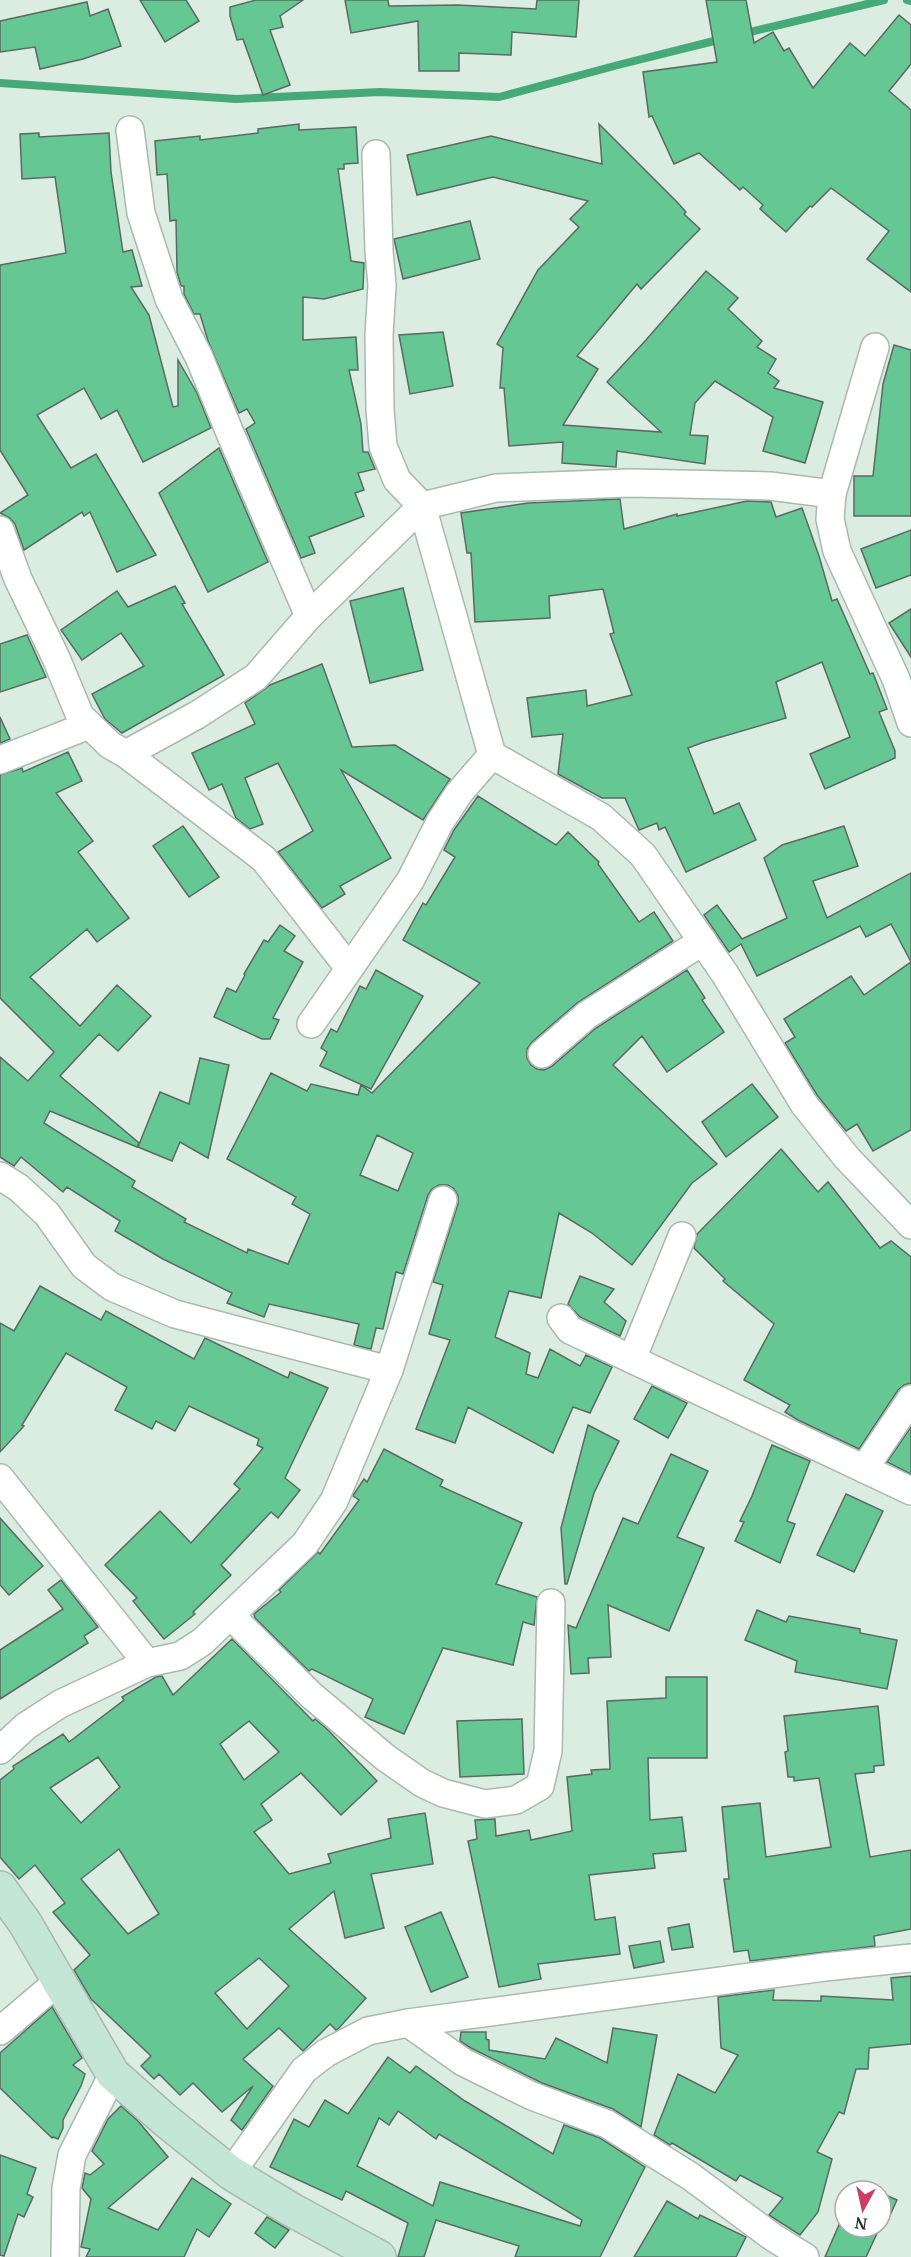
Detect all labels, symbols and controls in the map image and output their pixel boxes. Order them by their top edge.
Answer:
north arrow [833,2179,893,2239]
text: N [853,2212,868,2236]

